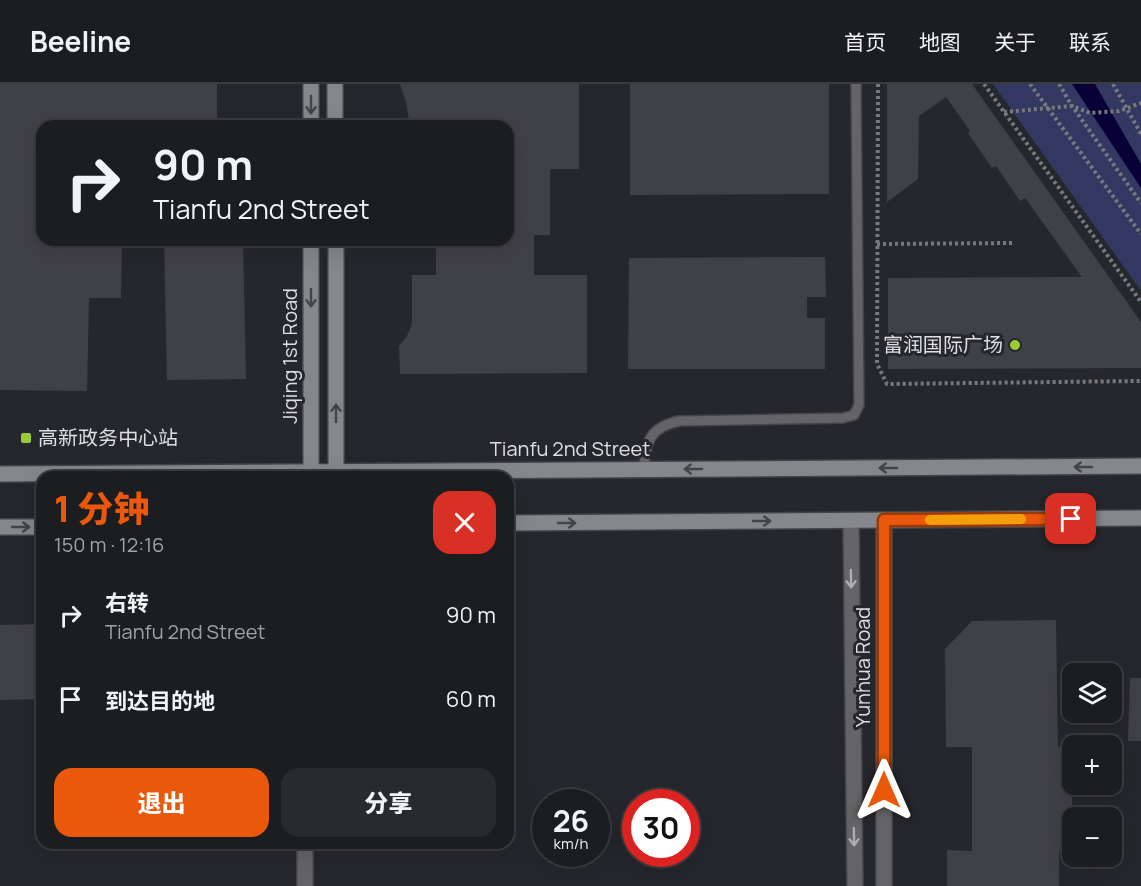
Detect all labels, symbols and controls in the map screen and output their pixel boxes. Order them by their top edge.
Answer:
text: Beeline [30,22,131,60]
text: 首页 [844,28,886,56]
text: 地图 [919,28,961,56]
text: 关于 [994,28,1036,56]
text: 联系 [1069,28,1111,56]
one-way arrow [305,95,317,114]
text: 90 m [153,135,253,193]
icon: right [54,144,132,222]
text: Tianfu 2nd Street [153,190,370,227]
street label: Jiqing 1st Road [276,288,303,424]
one-way arrow [305,288,317,308]
place label: 富润国际广场 [883,331,1003,358]
marker: 富润国际广场 [1008,338,1022,352]
one-way arrow [330,404,342,424]
place label: 高新政务中心站 [38,424,178,451]
marker: 高新政务中心站 [19,431,33,445]
street label: Tianfu 2nd Street [490,435,650,462]
one-way arrow [1073,461,1093,472]
one-way arrow [878,462,898,474]
one-way arrow [683,463,703,475]
text: 1 分钟 [54,484,150,533]
button: close [433,491,496,554]
pin [1045,493,1096,544]
icon: arrive [1054,502,1087,535]
one-way arrow [751,516,771,527]
one-way arrow [556,517,576,529]
one-way arrow [11,521,30,533]
text: 150 m · 12:16 [54,531,164,558]
one-way arrow [846,569,857,589]
text: 右转 [105,588,149,618]
icon: right [54,599,87,632]
text: 90 m [446,600,496,630]
street label: Yunhua Road [849,607,876,727]
text: Tianfu 2nd Street [105,618,265,645]
map controls [1062,663,1122,867]
button: layers [1062,663,1122,723]
icon: arrive [54,683,87,716]
text: 60 m [446,684,496,714]
text: 到达目的地 [105,686,215,716]
button: + [1062,735,1122,795]
position arrow [852,758,916,822]
button: 退出 [54,768,269,837]
button: 分享 [281,768,496,837]
speed limit sign: 30 [622,789,700,867]
text: 26 [553,800,589,841]
button: − [1062,807,1122,867]
one-way arrow [848,827,860,847]
text: km/h [554,833,588,854]

